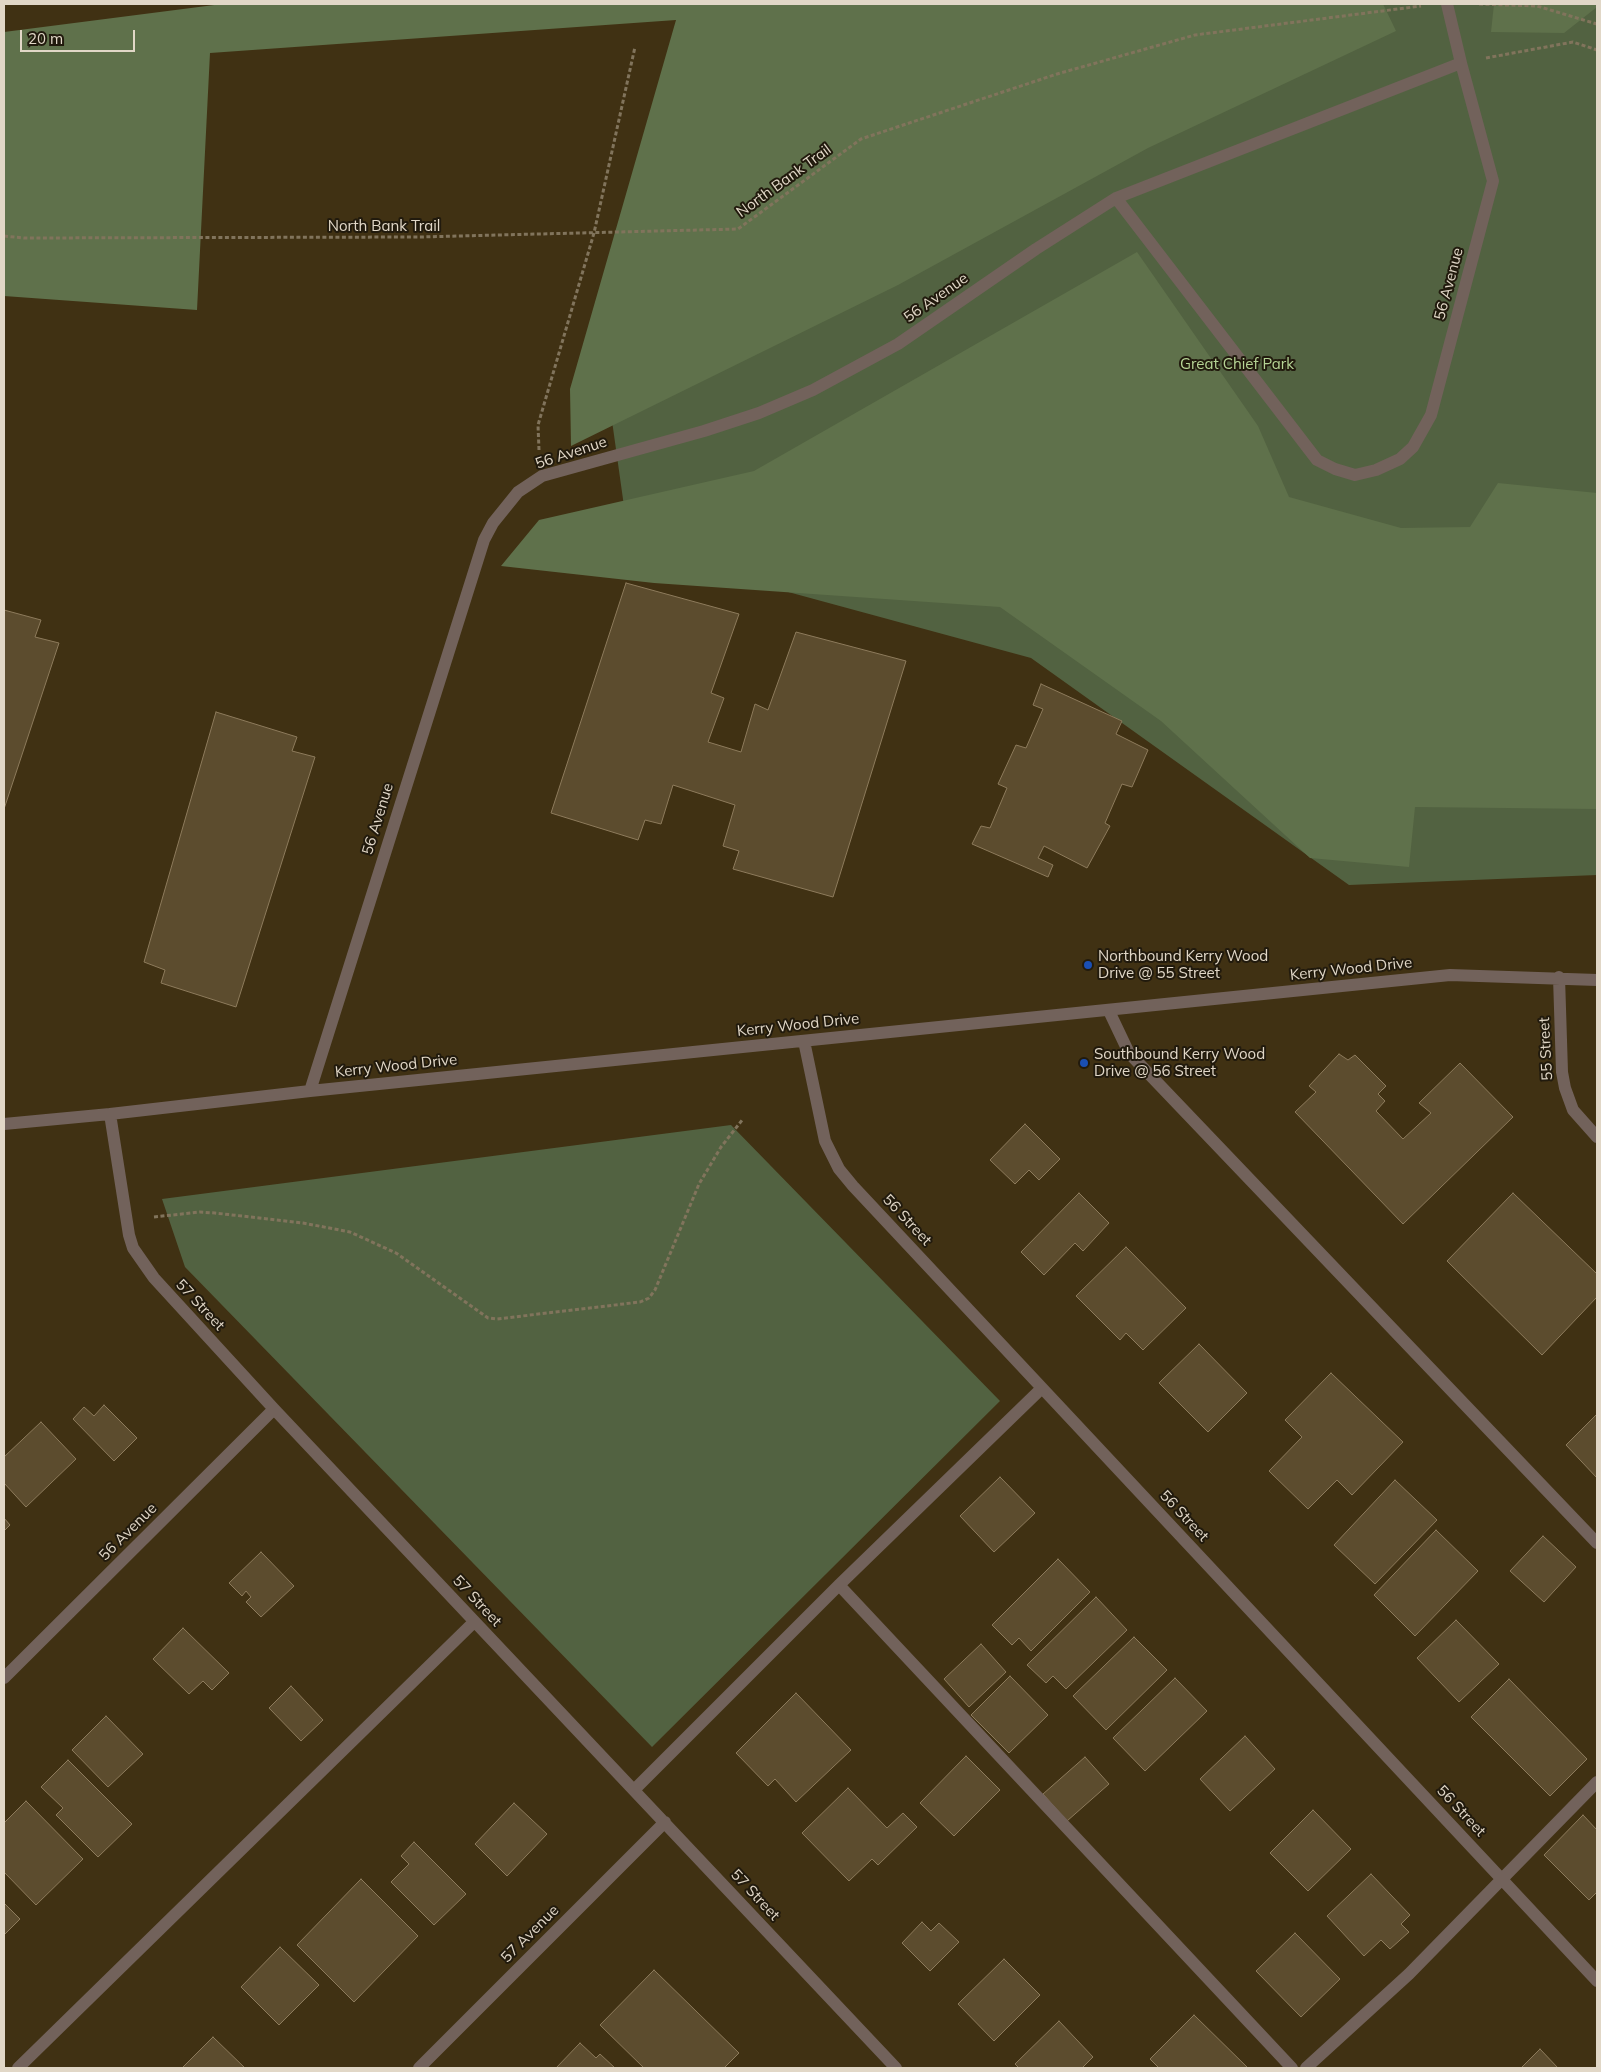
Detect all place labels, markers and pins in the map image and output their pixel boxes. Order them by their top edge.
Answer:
place label: Northbound Kerry Wood Drive @ 55 Street [1098,947,1268,982]
marker: Northbound Kerry Wood Drive @ 55 Street [1082,959,1094,971]
place label: Southbound Kerry Wood Drive @ 56 Street [1094,1045,1265,1080]
marker: Southbound Kerry Wood Drive @ 56 Street [1078,1057,1090,1069]

